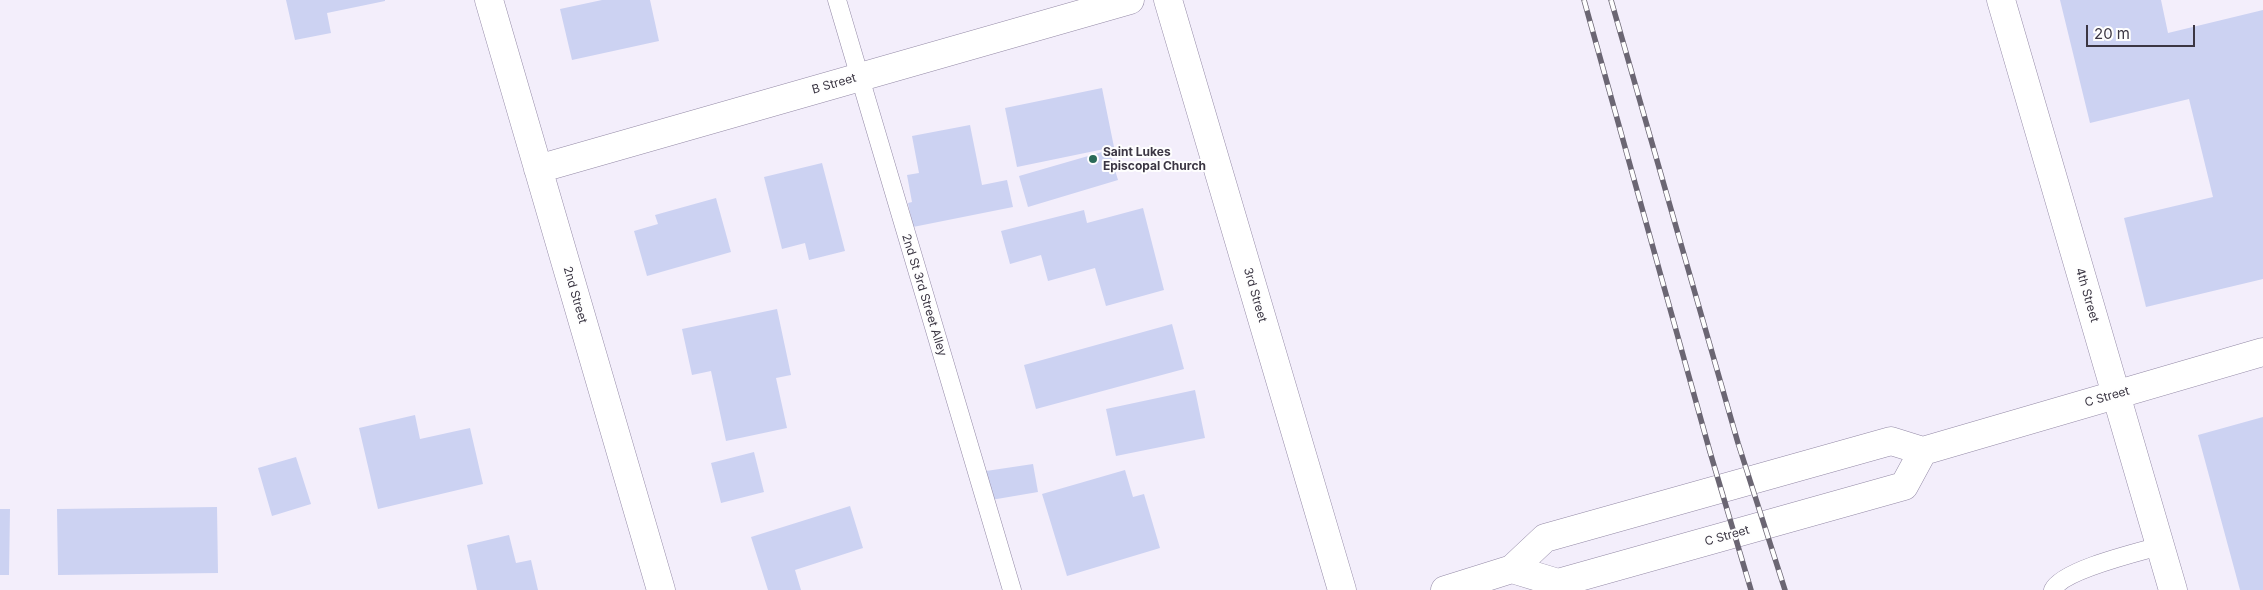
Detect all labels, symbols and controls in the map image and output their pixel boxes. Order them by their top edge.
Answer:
scale bar [2088,15,2197,47]
text: 20 m [2094,24,2130,43]
street label: B Street [810,71,858,97]
place label: Saint Lukes Episcopal Church [1103,145,1206,173]
marker: Saint Lukes Episcopal Church [1087,153,1099,165]
street label: 2nd St 3rd Street Alley [898,232,950,358]
street label: 2nd Street [560,265,590,325]
street label: 3rd Street [1240,266,1270,324]
street label: 4th Street [2072,266,2102,324]
street label: C Street [2083,384,2131,410]
street label: C Street [1703,523,1751,549]

